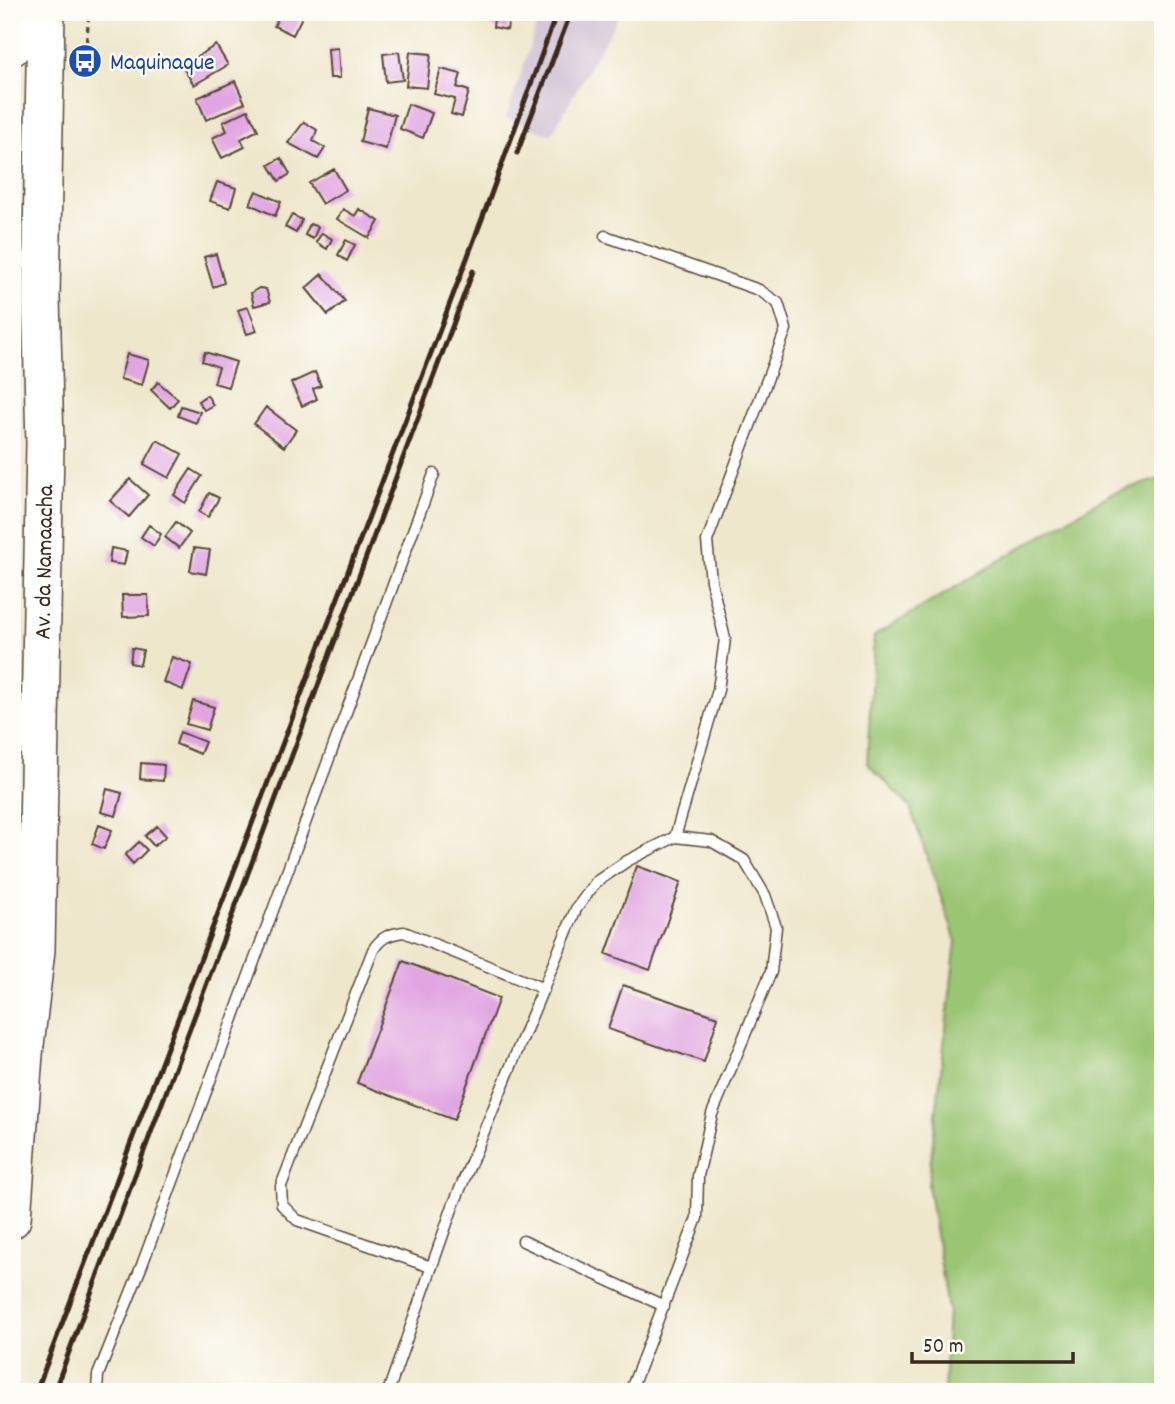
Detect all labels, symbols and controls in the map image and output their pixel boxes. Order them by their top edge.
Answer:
bus stop icon: Maquinaque [66,42,104,80]
place label: Maquinaque [110,47,215,81]
street label: Av. da Namaacha [28,484,64,640]
scale bar [912,1320,1074,1364]
text: 50 m [923,1333,963,1363]

